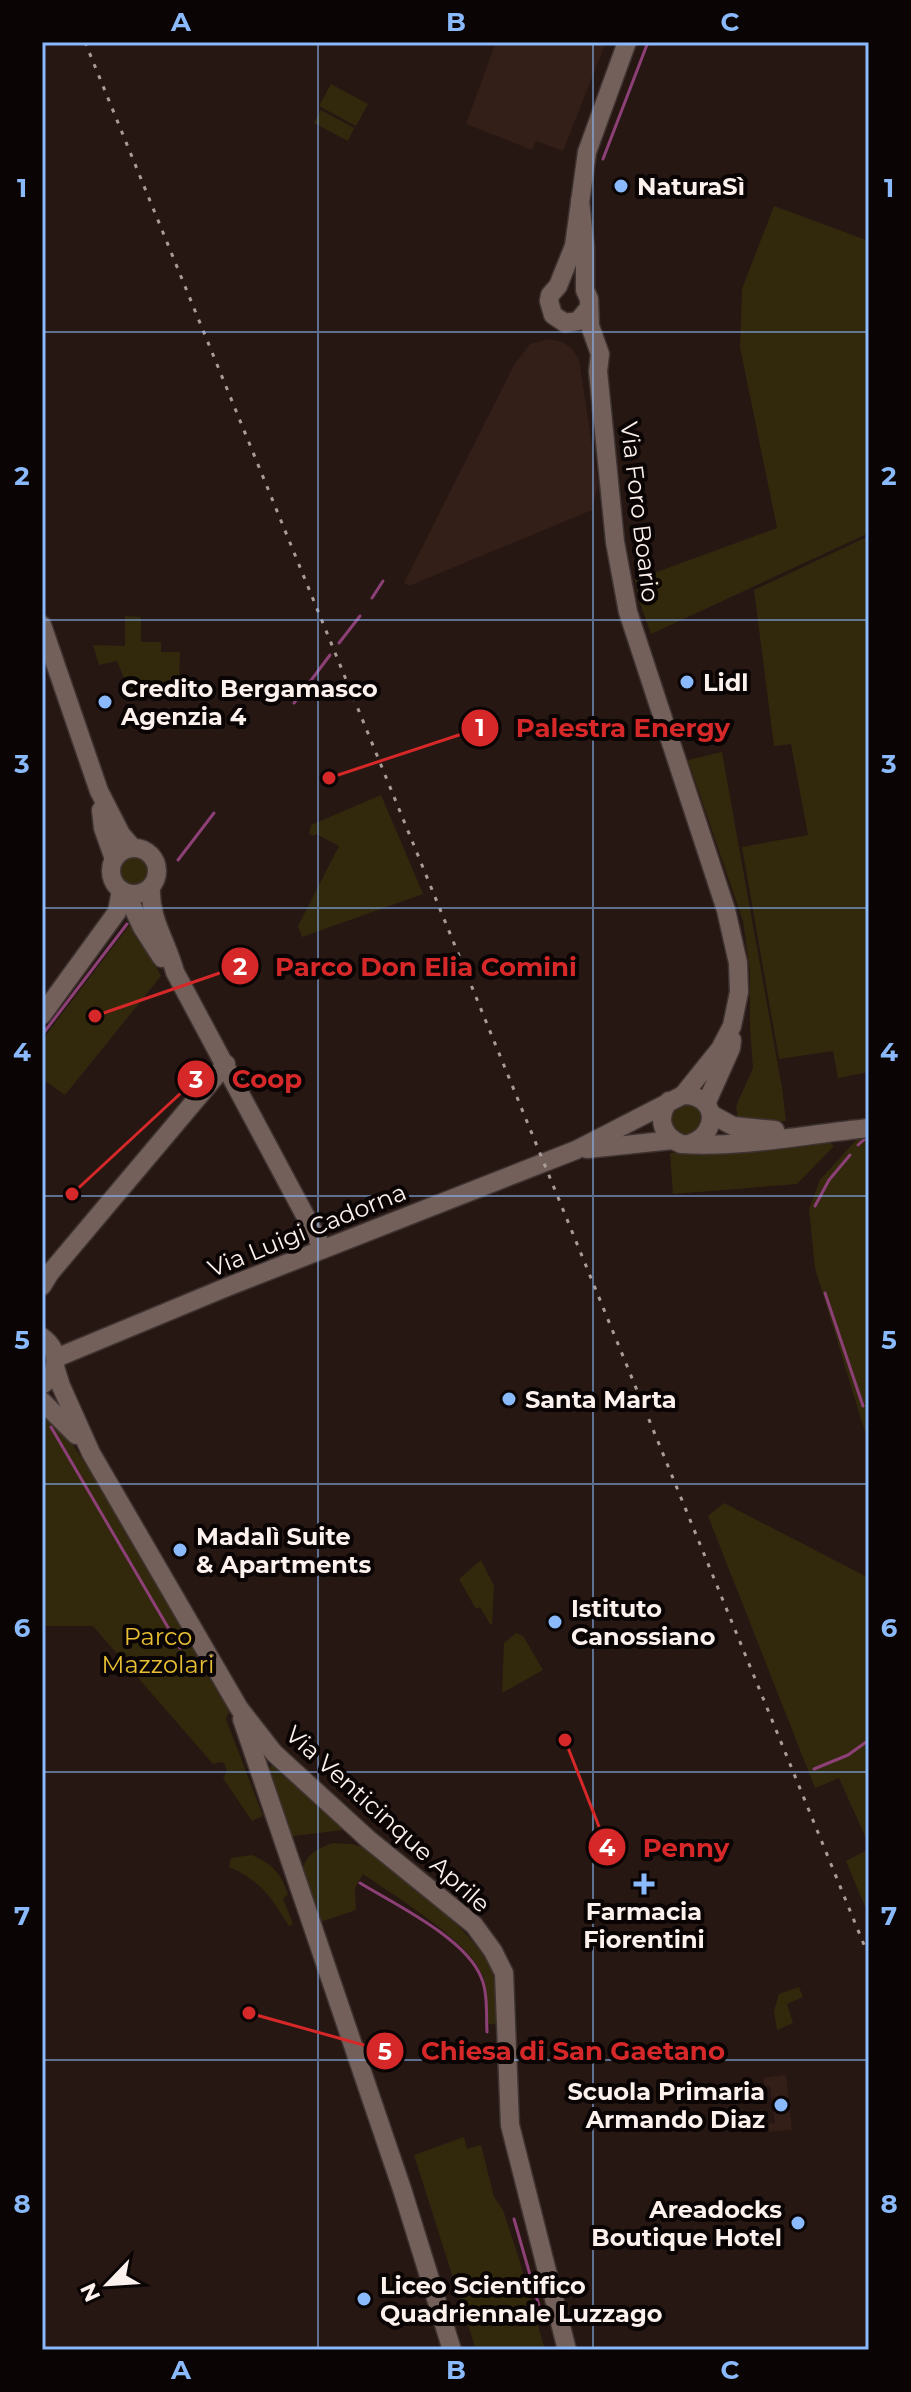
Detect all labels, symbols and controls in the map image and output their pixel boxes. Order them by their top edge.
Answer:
text: A [170,6,192,38]
text: B [446,6,466,38]
text: C [721,6,740,38]
text: 1 [17,172,27,204]
place label: NaturaSì [637,172,745,201]
text: 1 [884,172,894,204]
marker: NaturaSì [612,177,630,195]
street label: Via Foro Boario [615,420,665,604]
text: 2 [14,460,30,492]
text: 2 [881,460,897,492]
place label: Lidl [703,668,749,697]
marker: Lidl [678,673,696,691]
place label: Credito Bergamasco Agenzia 4 [120,674,378,731]
marker: Credito Bergamasco Agenzia 4 [96,693,114,711]
callout: Palestra Energy [460,703,746,753]
text: Palestra Energy [516,712,731,744]
text: 1 [475,713,485,742]
text: 3 [13,748,30,780]
text: 3 [880,748,897,780]
callout: Parco Don Elia Comini [220,941,593,991]
text: Parco Don Elia Comini [275,951,577,983]
text: 2 [233,952,247,981]
text: 4 [13,1036,31,1068]
text: 4 [880,1036,898,1068]
callout: Coop [176,1054,318,1104]
text: Coop [232,1063,302,1095]
text: 3 [188,1065,203,1094]
street label: Via Luigi Cadorna [204,1177,410,1283]
text: 5 [14,1324,30,1356]
text: 5 [881,1324,897,1356]
place label: Santa Marta [525,1385,677,1414]
marker: Santa Marta [500,1390,518,1408]
place label: Madalì Suite & Apartments [196,1522,371,1579]
marker: Madalì Suite & Apartments [171,1541,189,1559]
place label: Istituto Canossiano [571,1594,715,1651]
text: 6 [14,1612,31,1644]
text: 6 [881,1612,898,1644]
marker: Istituto Canossiano [546,1613,564,1631]
park label: Parco Mazzolari [102,1622,214,1679]
street label: Via Venticinque Aprile [280,1720,496,1918]
callout: Penny [587,1822,745,1872]
text: Penny [643,1832,730,1864]
text: 4 [599,1833,616,1862]
marker: Farmacia Fiorentini [635,1875,653,1893]
place label: Farmacia Fiorentini [583,1897,705,1954]
text: 7 [14,1900,30,1932]
text: 7 [881,1900,897,1932]
callout: Chiesa di San Gaetano [365,2026,741,2076]
text: Chiesa di San Gaetano [421,2035,725,2067]
text: 5 [378,2037,392,2066]
place label: Scuola Primaria Armando Diaz [567,2077,765,2134]
marker: Scuola Primaria Armando Diaz [772,2096,790,2114]
text: 8 [13,2188,31,2220]
text: 8 [880,2188,898,2220]
place label: Areadocks Boutique Hotel [591,2195,782,2252]
marker: Areadocks Boutique Hotel [789,2214,807,2232]
north arrow [68,2244,148,2324]
place label: Liceo Scientifico Quadriennale Luzzago [380,2271,662,2328]
text: N [74,2278,106,2306]
marker: Liceo Scientifico Quadriennale Luzzago [355,2290,373,2308]
text: A [170,2354,192,2386]
text: B [446,2354,466,2386]
text: C [721,2354,740,2386]

